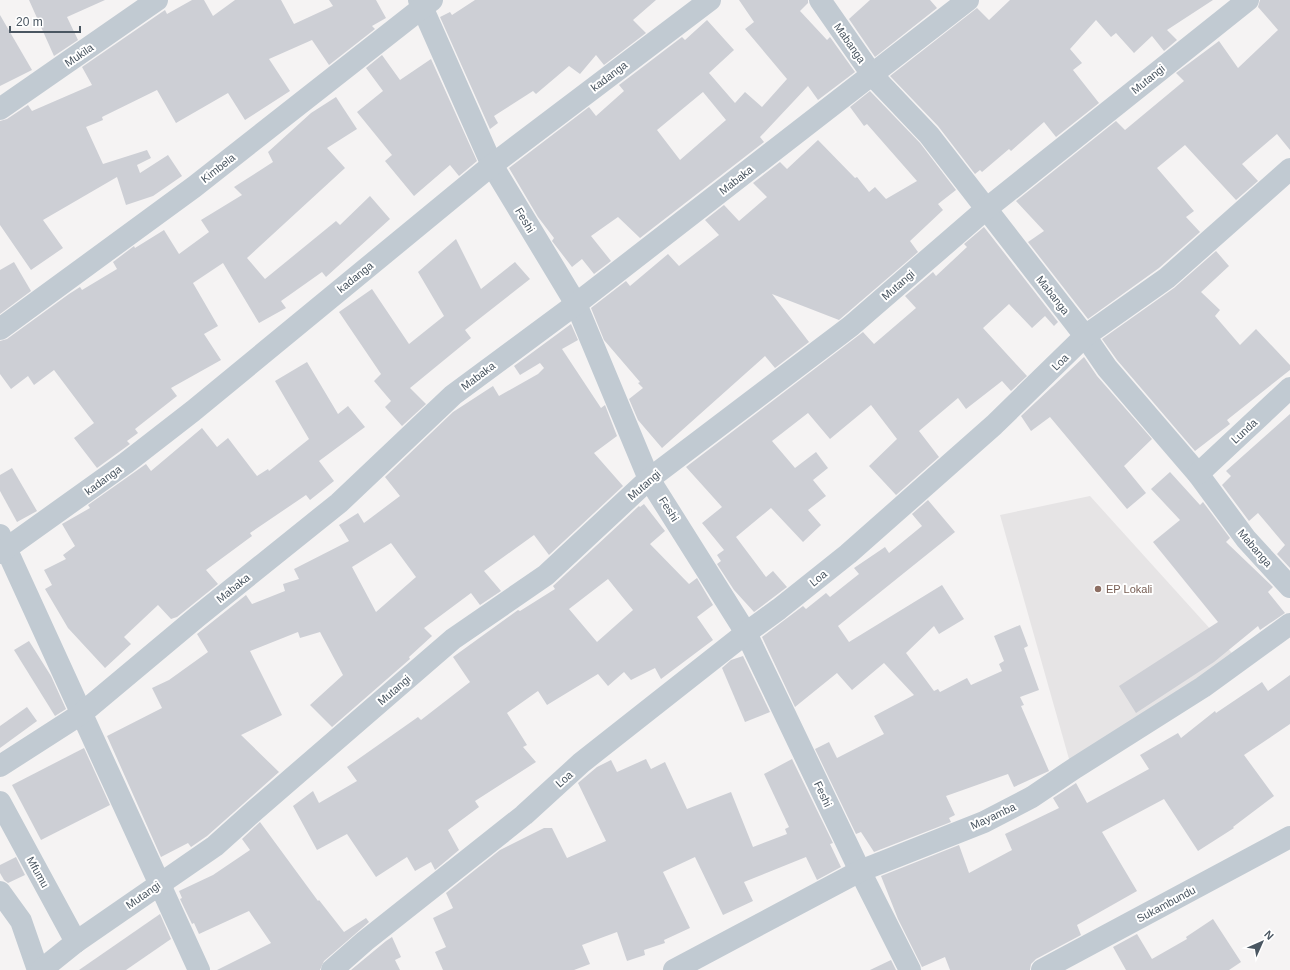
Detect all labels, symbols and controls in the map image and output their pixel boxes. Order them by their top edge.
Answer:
scale bar [10,8,80,34]
text: 20 m [16,15,43,29]
street label: Mabanga [832,21,869,66]
street label: Mukila [62,41,96,69]
street label: kadanga [589,58,630,93]
street label: Mutangi [1129,62,1167,96]
street label: Kimbela [199,150,238,185]
street label: Mabaka [717,163,756,197]
street label: Feshi [513,205,537,235]
street label: kadanga [335,259,376,295]
street label: Mutangi [879,268,917,302]
street label: Mabanga [1034,273,1072,317]
street label: Loa [1049,351,1071,373]
street label: Mabaka [459,359,498,393]
street label: Lunda [1229,416,1260,446]
street label: kadanga [82,462,124,497]
street label: Mutangi [625,468,663,502]
street label: Feshi [657,494,681,524]
street label: Mabanga [1235,527,1275,570]
street label: Loa [807,567,830,588]
street label: Mabaka [214,570,253,605]
place label: EP Lokali [1106,583,1152,595]
marker: EP Lokali [1093,584,1103,594]
street label: Mutangi [375,673,413,707]
street label: Loa [553,768,575,790]
street label: Feshi [812,779,834,809]
street label: Mayamba [969,800,1018,832]
street label: Mfumu [25,854,51,890]
street label: Mutangi [124,879,162,911]
street label: Sukambundu [1135,883,1197,925]
north arrow [1242,922,1282,962]
text: N [1262,928,1276,942]

